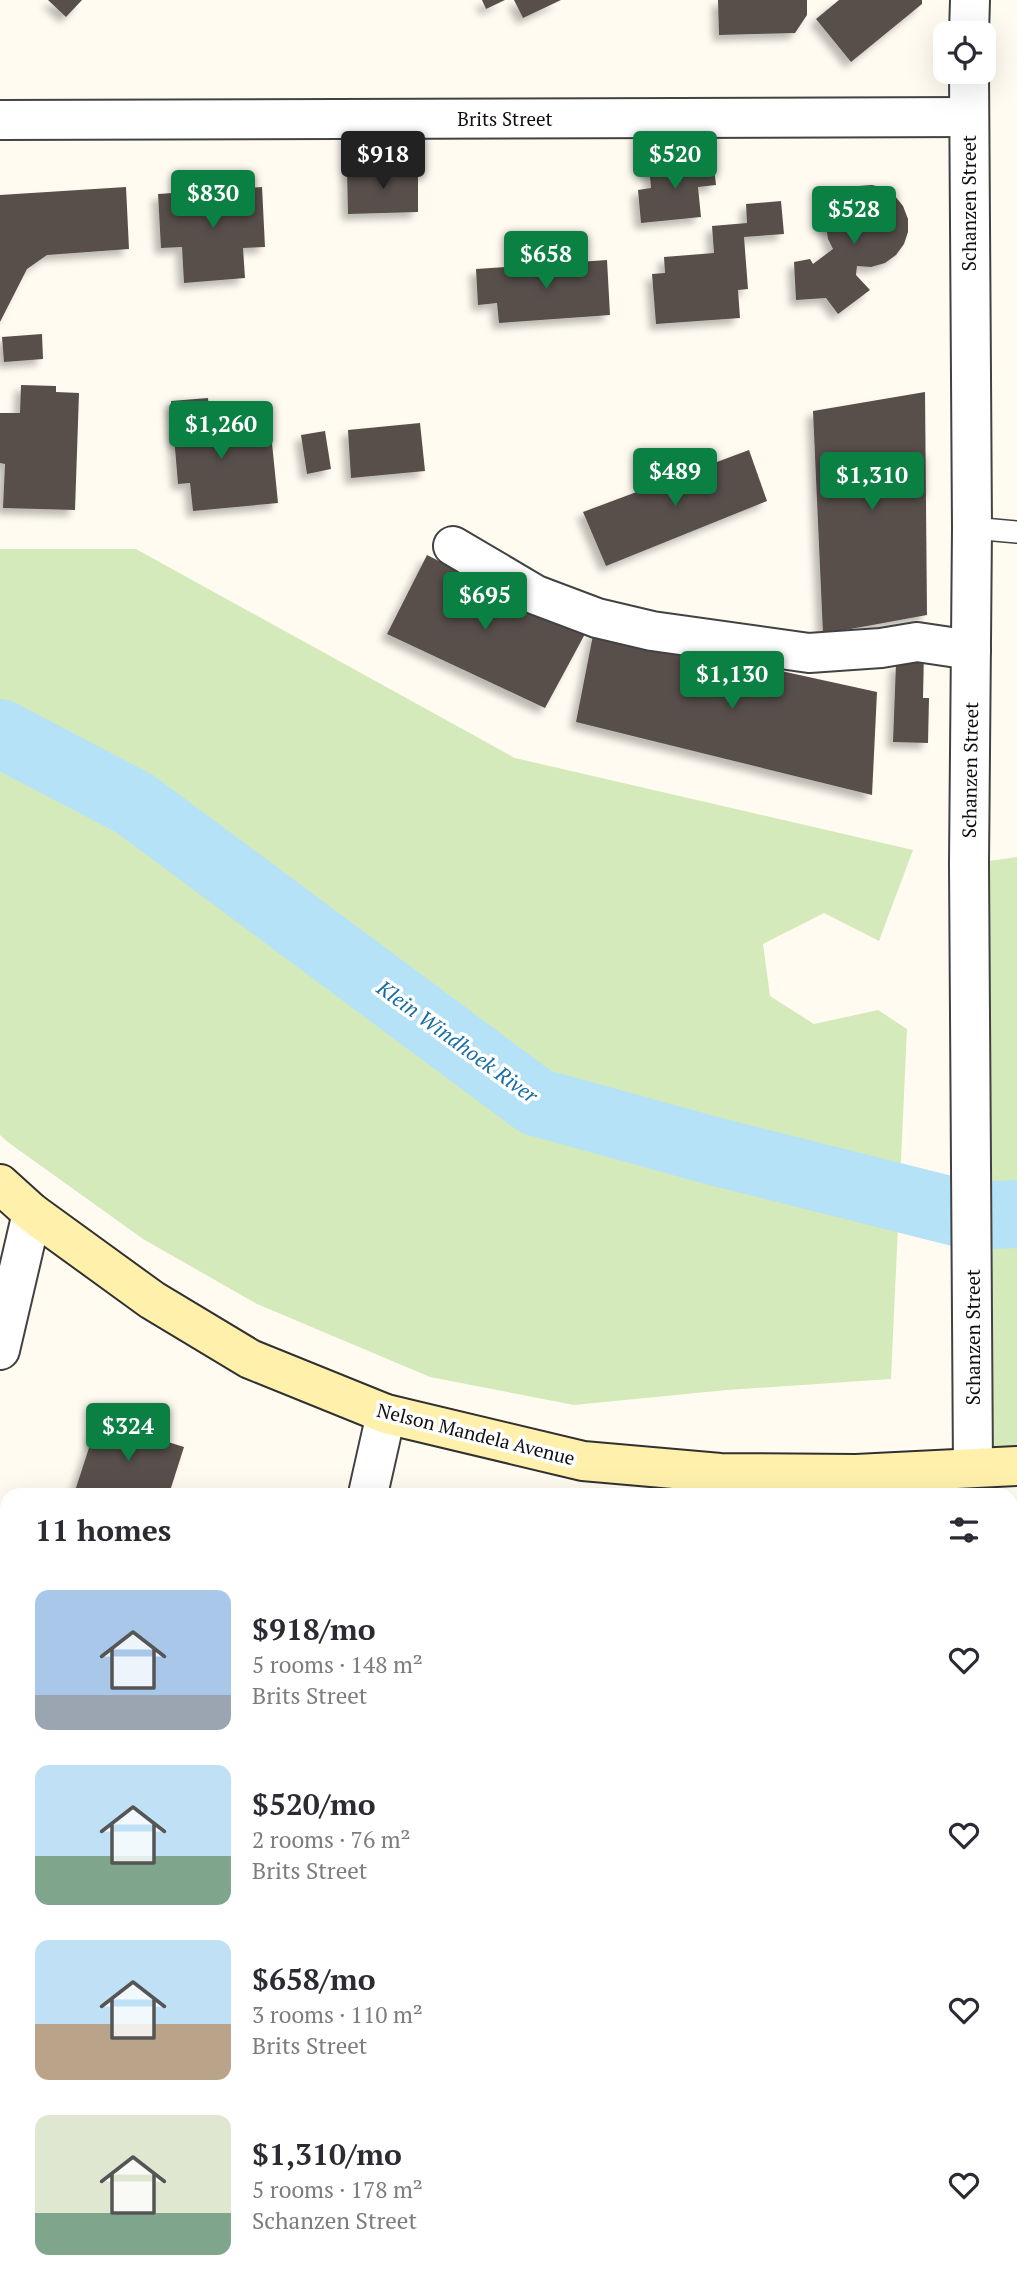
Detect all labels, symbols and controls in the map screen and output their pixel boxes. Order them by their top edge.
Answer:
map controls [933,21,996,84]
button: locate [933,21,996,84]
street label: Brits Street [457,106,553,131]
pin: $918 [342,132,424,191]
pin: $520 [634,132,716,191]
street label: Schanzen Street [956,135,981,271]
text: $918 [357,138,409,169]
text: $520 [649,138,701,169]
pin: $830 [172,170,254,230]
text: $830 [187,177,239,208]
pin: $528 [813,187,895,246]
text: $528 [828,193,880,224]
pin: $658 [505,232,587,291]
text: $658 [520,238,572,269]
pin: $1,260 [164,402,278,461]
text: $1,260 [185,408,257,439]
pin: $489 [634,448,716,508]
pin: $1,310 [815,452,929,512]
text: $489 [649,455,701,486]
text: $1,310 [836,459,908,490]
pin: $695 [444,572,526,632]
text: $695 [459,579,511,610]
pin: $1,130 [675,652,789,711]
text: $1,130 [696,658,768,689]
street label: Schanzen Street [956,702,983,838]
water label: Klein Windhoek River [371,973,544,1109]
street label: Schanzen Street [960,1269,985,1405]
street label: Nelson Mandela Avenue [375,1397,578,1470]
pin: $324 [87,1404,169,1463]
text: $324 [102,1410,154,1441]
text: 11 homes [35,1510,171,1550]
icon: filters [945,1511,983,1549]
text: $918/mo [252,1609,376,1649]
icon: home [91,1618,175,1702]
icon: heart [945,1641,983,1679]
text: 5 rooms · 148 m² [252,1649,423,1680]
text: Brits Street [252,1680,367,1711]
text: $520/mo [252,1784,376,1824]
icon: home [91,1793,175,1877]
icon: heart [945,1816,983,1854]
text: 2 rooms · 76 m² [252,1824,411,1855]
text: Brits Street [252,1855,367,1886]
text: $658/mo [252,1959,376,1999]
icon: home [91,1968,175,2052]
icon: heart [945,1991,983,2029]
text: 3 rooms · 110 m² [252,1999,423,2030]
text: Brits Street [252,2030,367,2061]
text: $1,310/mo [252,2134,402,2174]
icon: home [91,2143,175,2227]
icon: heart [945,2166,983,2204]
text: 5 rooms · 178 m² [252,2174,423,2205]
text: Schanzen Street [252,2205,417,2236]

